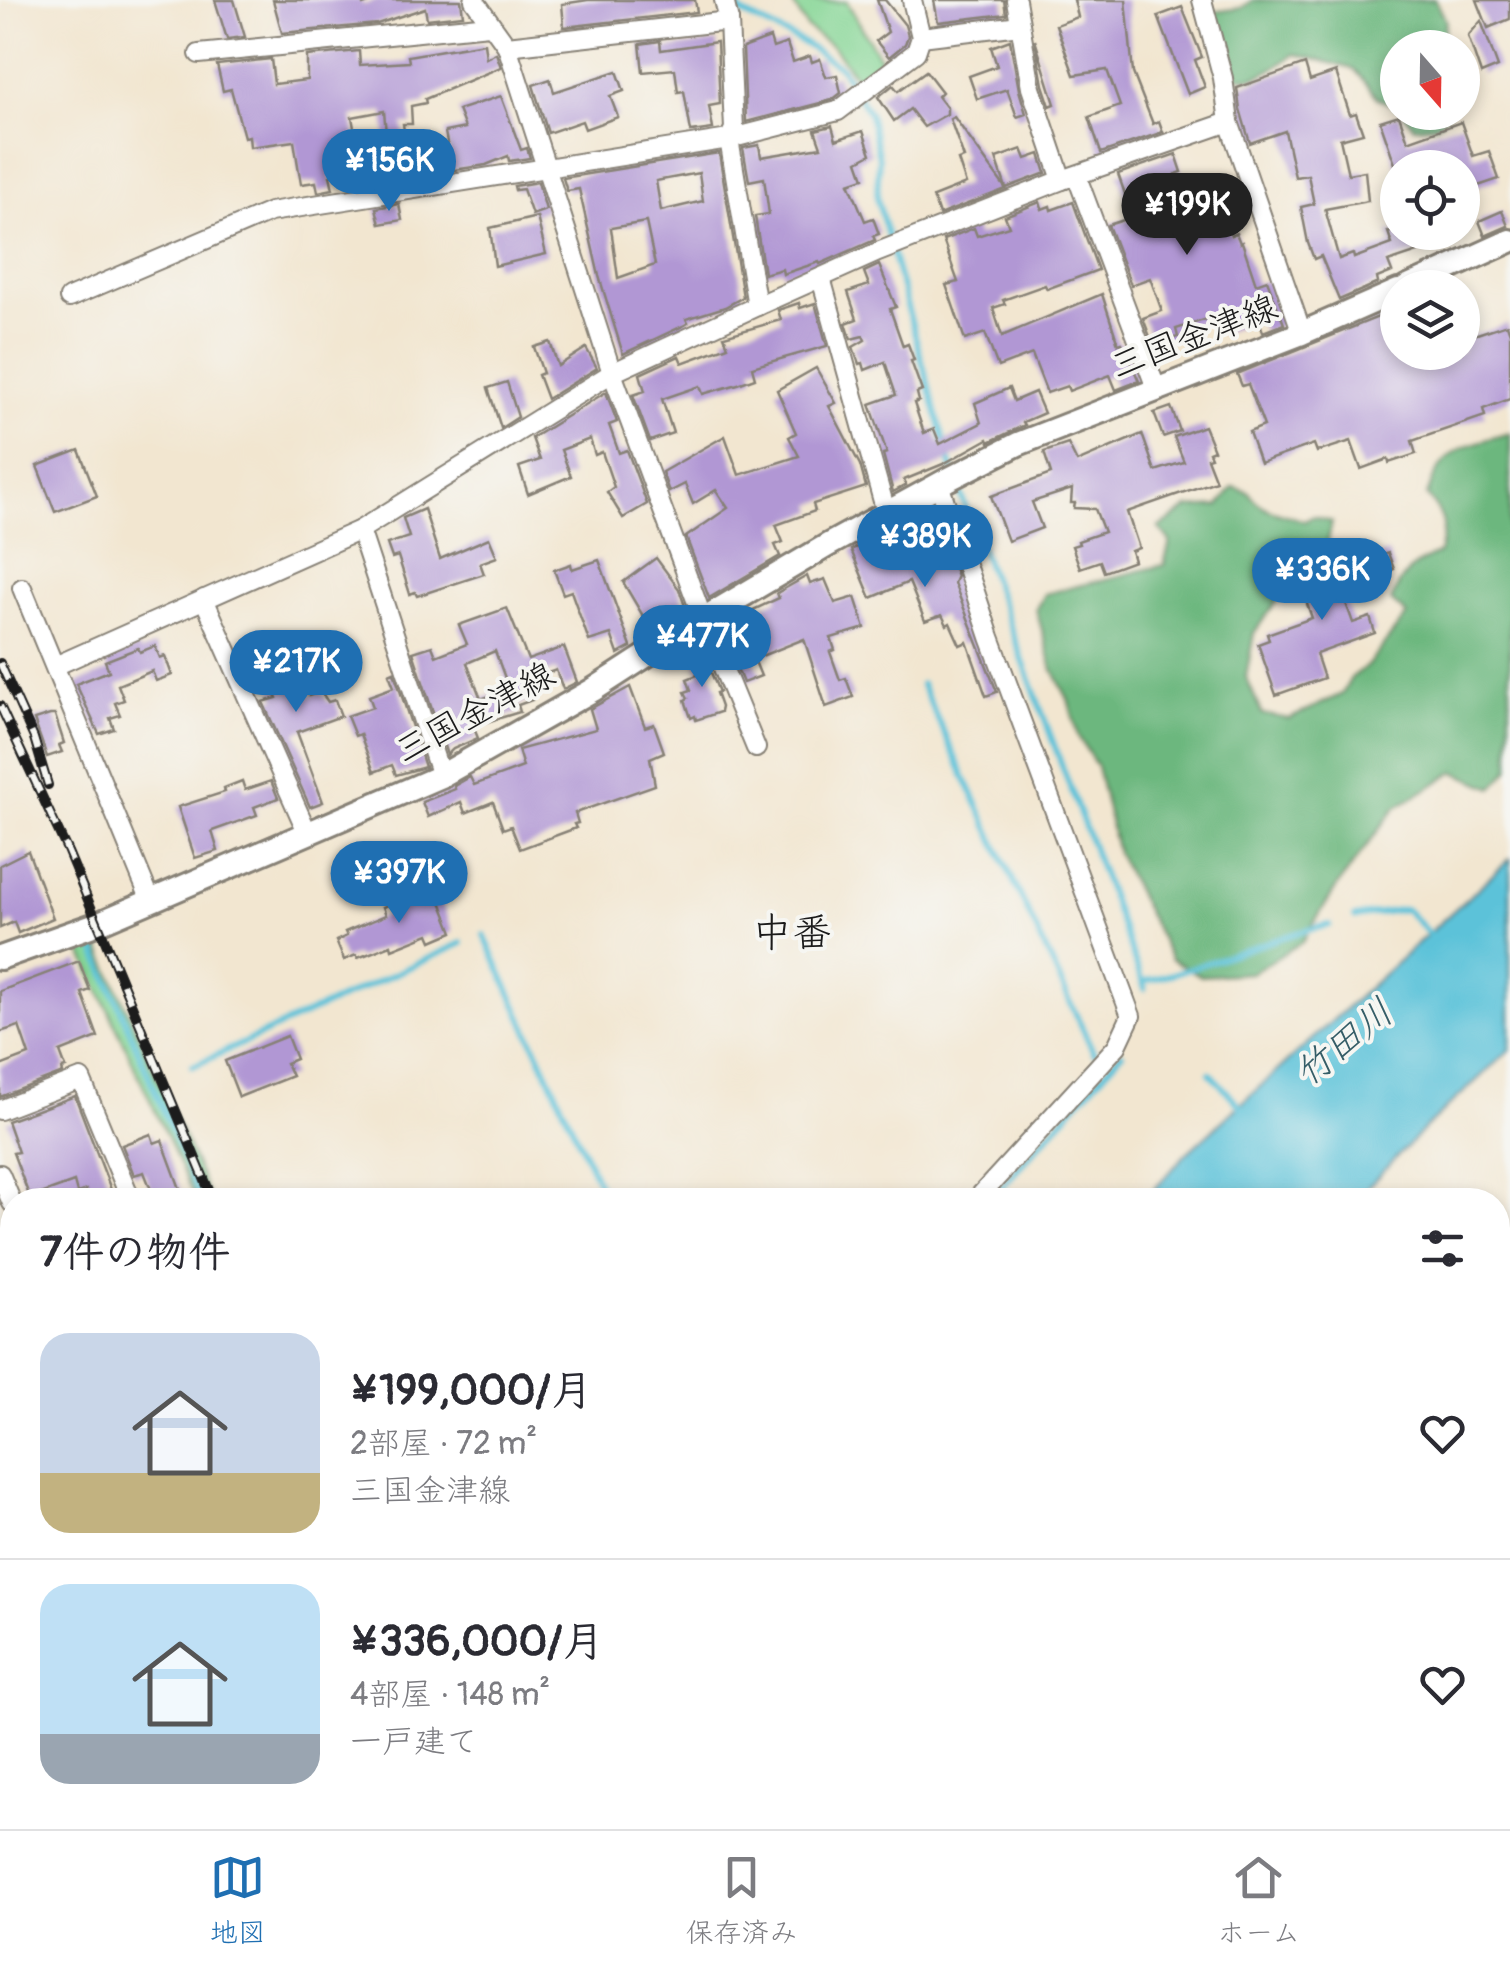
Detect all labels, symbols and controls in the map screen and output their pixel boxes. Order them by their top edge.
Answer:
north arrow [1380,30,1480,130]
map controls [1380,30,1480,370]
pin: ¥156K [319,129,459,214]
text: ¥156K [344,141,434,181]
button: locate [1380,150,1480,250]
pin: ¥199K [1117,173,1257,258]
text: ¥199K [1144,185,1230,225]
button: layers [1380,270,1480,370]
street label: 三国金津線 [1104,285,1284,389]
pin: ¥389K [855,505,995,590]
text: ¥389K [879,517,971,557]
pin: ¥336K [1252,538,1392,623]
text: ¥336K [1274,550,1370,590]
pin: ¥477K [632,605,772,690]
text: ¥477K [655,617,749,657]
pin: ¥217K [226,630,366,715]
text: ¥217K [252,642,340,682]
street label: 三国金津線 [387,652,563,774]
pin: ¥397K [329,841,469,926]
text: ¥397K [353,853,445,893]
district label: 中番 [752,909,832,958]
water label: 竹田川 [1285,988,1403,1098]
icon: filters [1415,1221,1470,1276]
text: 7件の物件 [40,1227,230,1279]
text: ¥199,000/月 [350,1365,593,1417]
icon: home [120,1373,240,1493]
icon: heart [1415,1406,1470,1461]
text: 2部屋 · 72 m² [350,1424,537,1464]
text: 三国金津線 [350,1471,510,1511]
text: ¥336,000/月 [350,1616,604,1668]
icon: home [120,1624,240,1744]
icon: heart [1415,1657,1470,1712]
text: 4部屋 · 148 m² [350,1675,550,1715]
text: 一戸建て [350,1722,478,1762]
tab: 地図 [210,1850,266,1951]
tab: 保存済み [686,1850,798,1951]
tab: ホーム [1217,1850,1300,1951]

